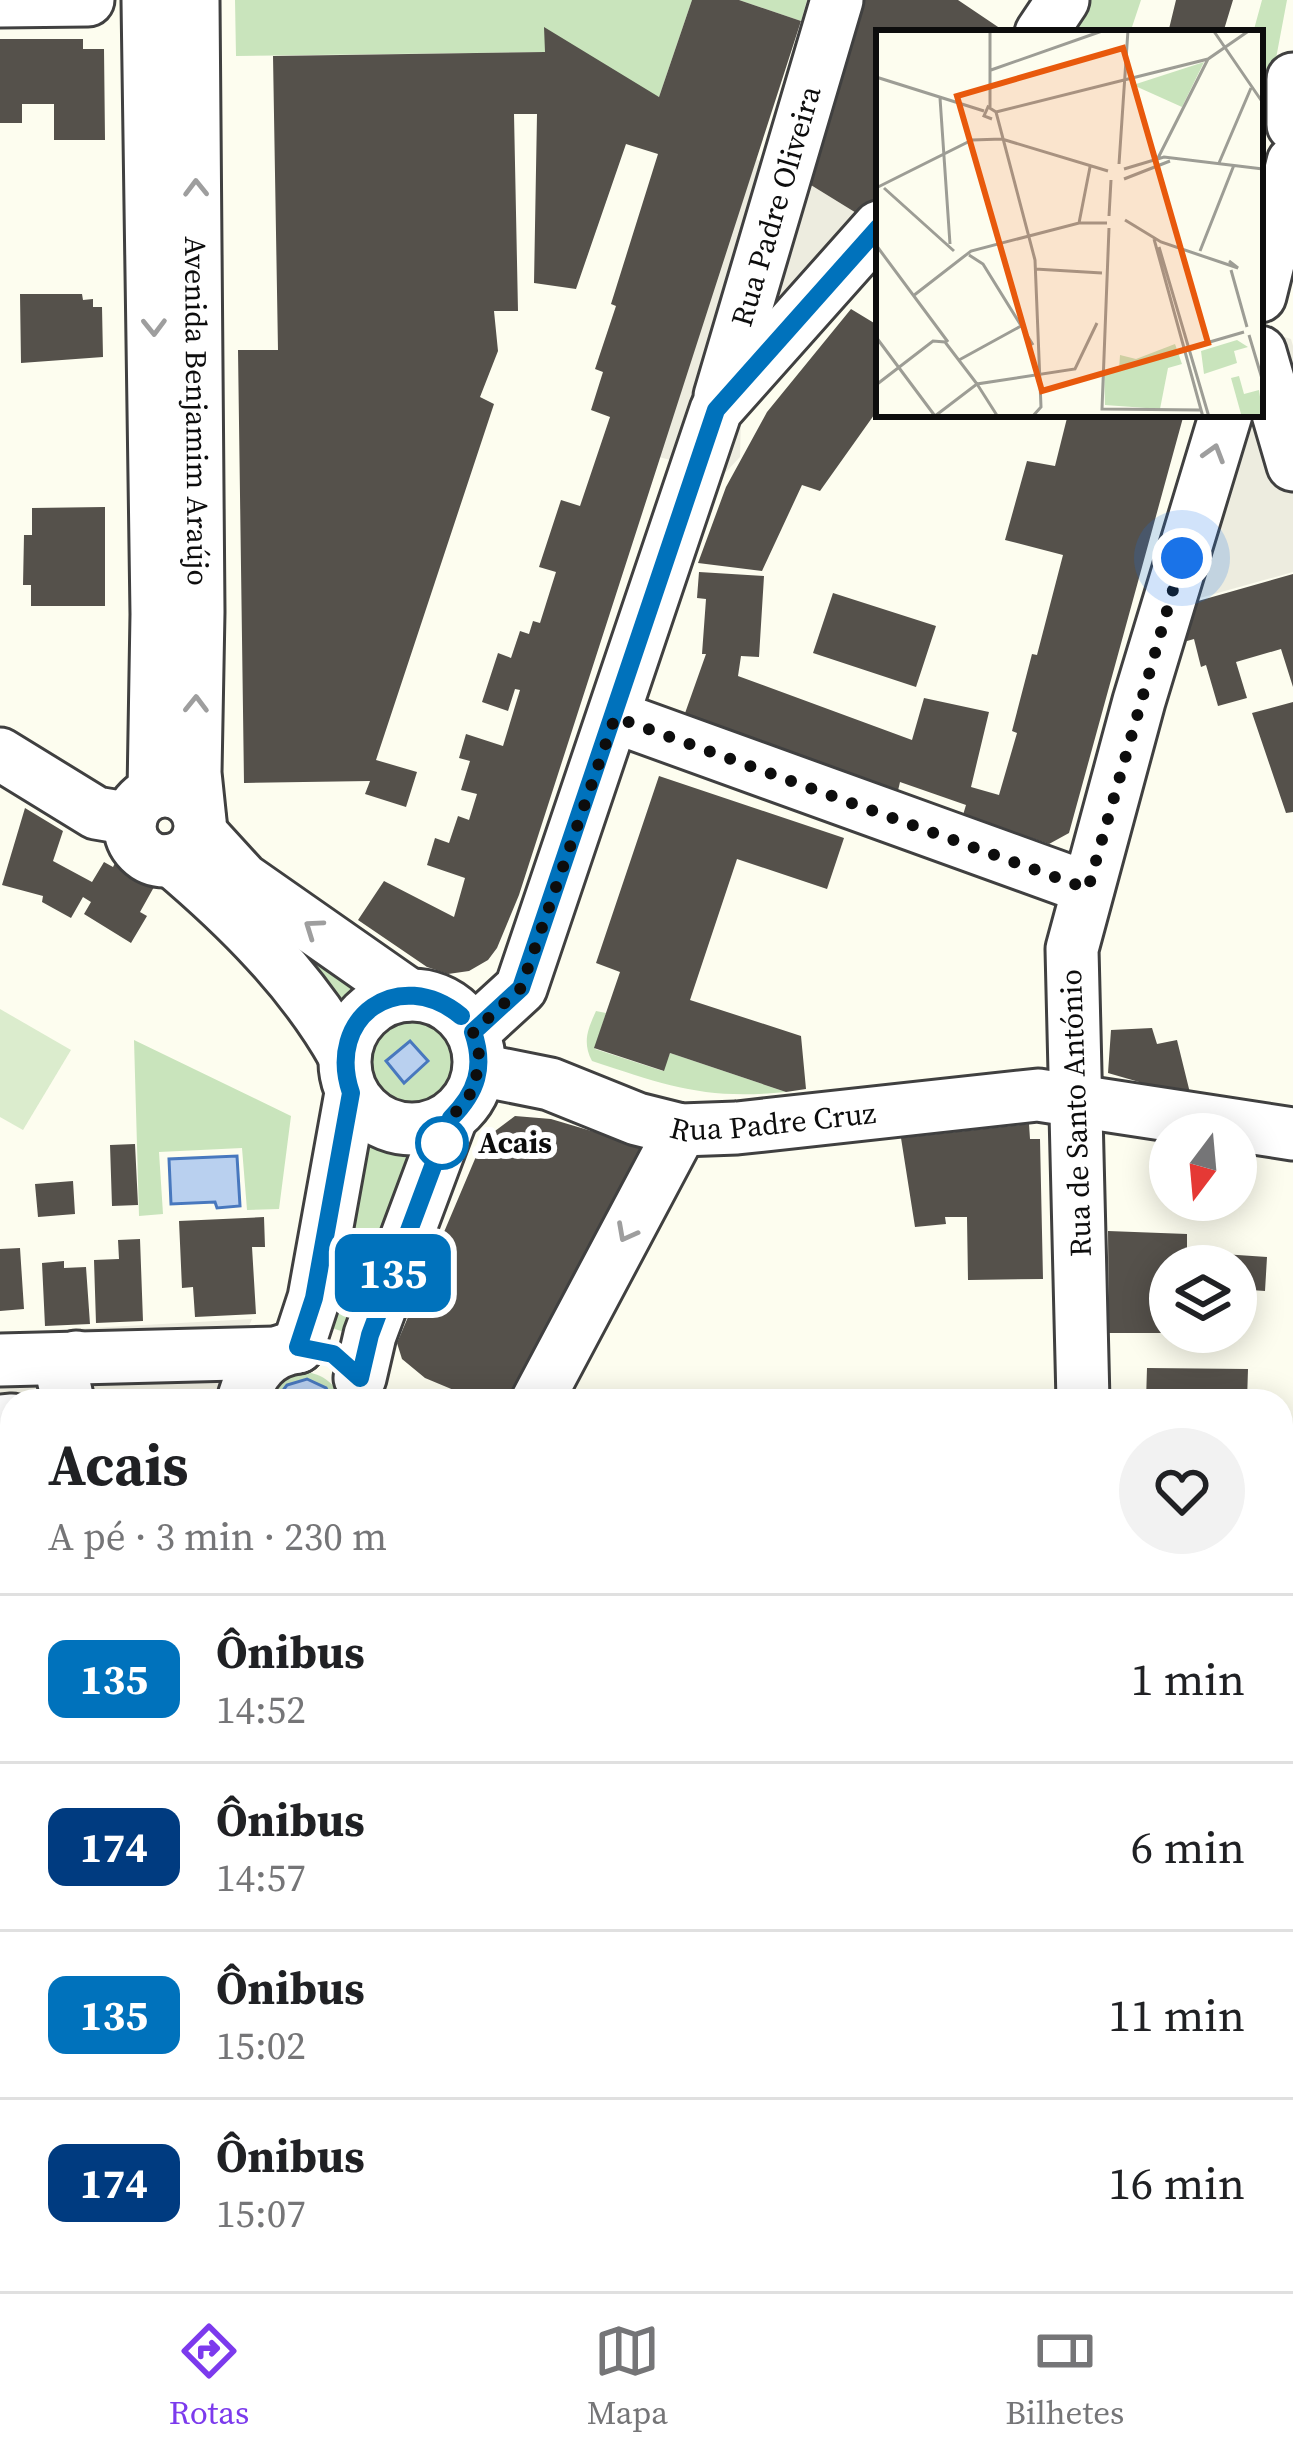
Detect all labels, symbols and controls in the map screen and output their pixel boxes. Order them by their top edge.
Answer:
inset map [876,30,1263,417]
street label: Rua Padre Oliveira [721,80,831,331]
one-way arrow [183,178,209,197]
street label: Avenida Benjamim Araújo [175,236,219,586]
one-way arrow [141,319,167,337]
one-way arrow [1200,444,1225,465]
your location [1152,528,1212,588]
one-way arrow [183,694,209,713]
one-way arrow [305,920,327,942]
street label: Rua de Santo António [1050,969,1101,1258]
street label: Rua Padre Cruz [666,1092,878,1152]
north arrow [1149,1113,1257,1221]
map controls [1149,1113,1257,1353]
marker: Acais [417,1118,467,1168]
place label: Acais [478,1122,552,1163]
one-way arrow [617,1221,640,1242]
line badge: 135 [324,1234,462,1312]
text: 135 [359,1244,427,1302]
button: layers [1149,1245,1257,1353]
text: Acais [48,1426,188,1504]
button: heart [1119,1428,1245,1554]
text: A pé · 3 min · 230 m [48,1510,387,1563]
text: Ônibus [216,1621,365,1683]
text: 1 min [1131,1648,1245,1710]
text: 135 [80,1650,148,1708]
text: 14:52 [216,1683,306,1736]
text: Ônibus [216,1789,365,1851]
text: 6 min [1131,1816,1245,1878]
text: 174 [80,1818,148,1876]
text: 14:57 [216,1851,306,1904]
text: Ônibus [216,1957,365,2019]
text: 11 min [1108,1984,1245,2046]
text: 135 [80,1986,148,2044]
text: 15:02 [216,2019,306,2072]
text: Ônibus [216,2125,365,2187]
text: 16 min [1108,2152,1245,2214]
text: 174 [80,2154,148,2212]
text: 15:07 [216,2187,306,2240]
tab: Rotas [169,2318,249,2435]
tab: Mapa [587,2318,668,2435]
tab: Bilhetes [1005,2318,1124,2435]

